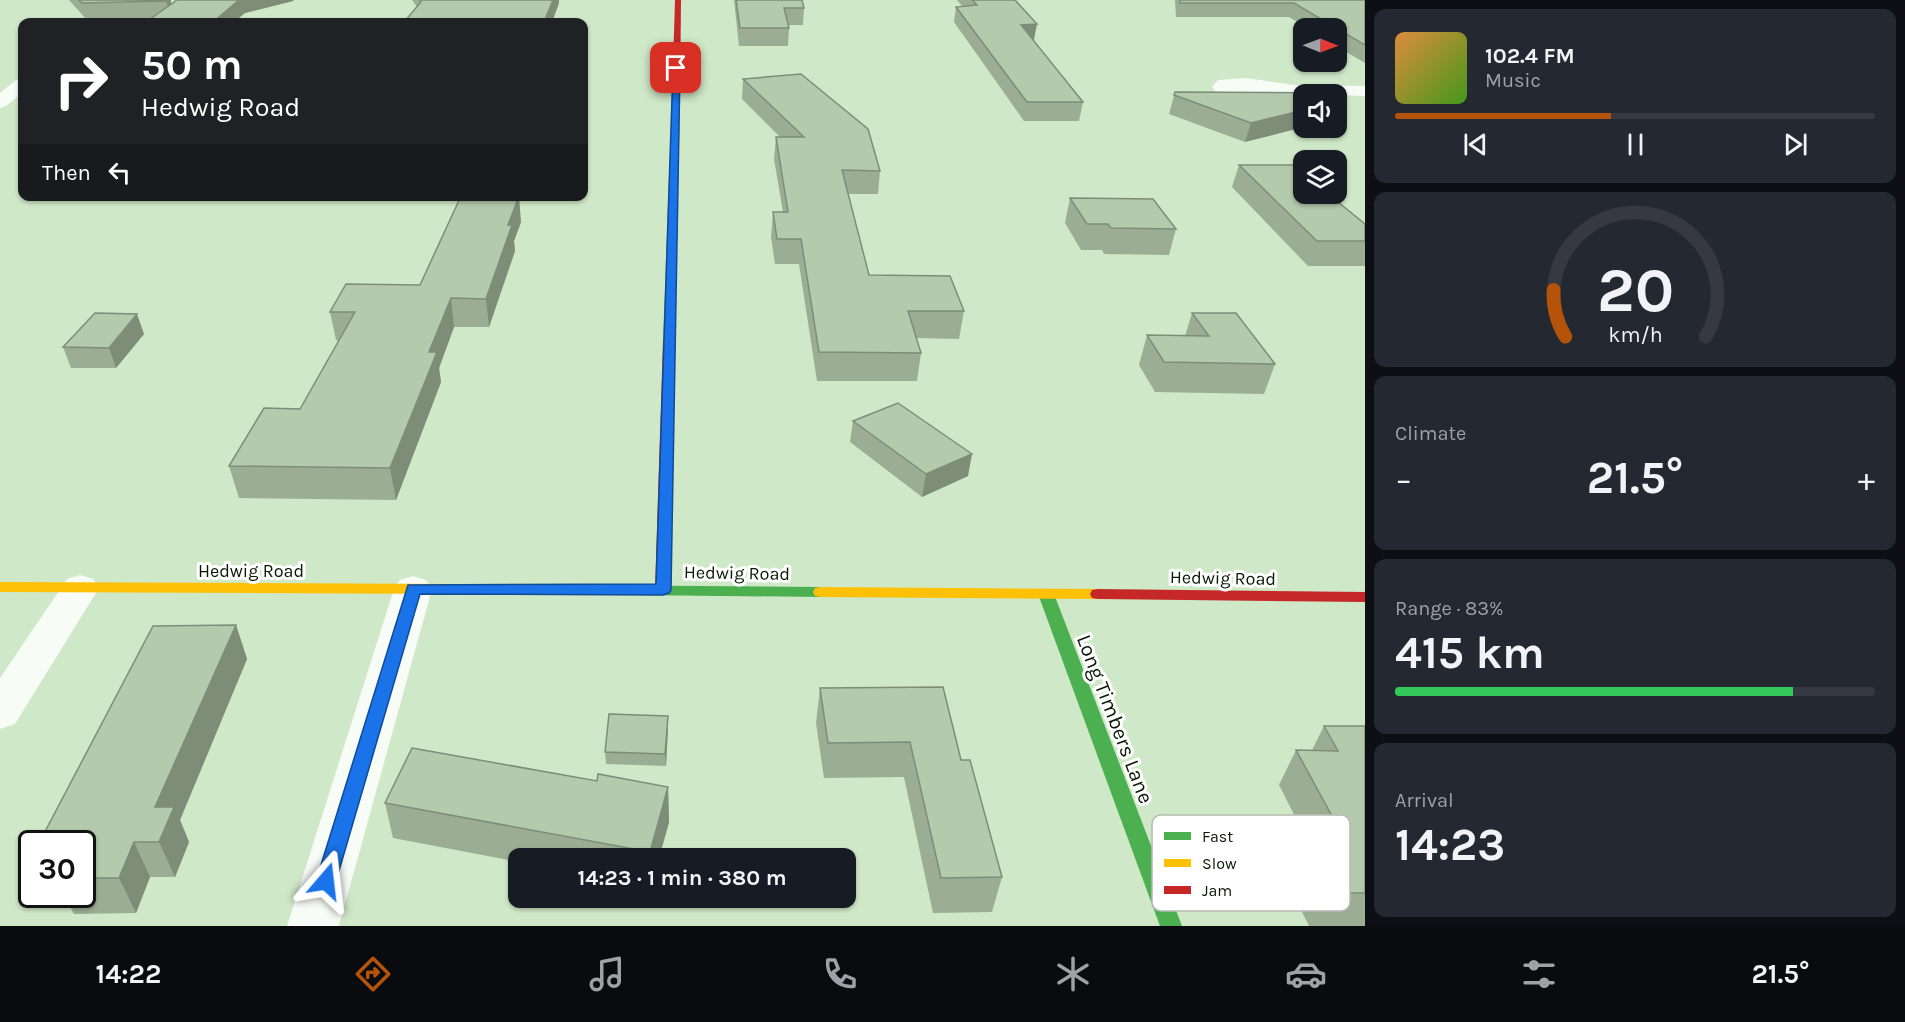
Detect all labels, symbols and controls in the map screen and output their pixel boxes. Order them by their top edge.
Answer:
north arrow [1293,18,1347,72]
map controls [1293,18,1347,204]
text: 50 m [141,40,243,90]
icon: right [42,42,120,120]
pin [650,42,701,93]
text: 102.4 FM [1485,43,1575,69]
icon: arrive [659,51,692,84]
text: Music [1485,69,1541,92]
button: sound [1293,84,1347,138]
text: Hedwig Road [141,91,300,123]
icon: previous [1459,128,1492,161]
icon: pause [1619,128,1652,161]
icon: next [1779,128,1812,161]
button: layers [1293,150,1347,204]
icon: left [103,156,136,189]
text: Then [42,160,91,186]
text: 20 [1596,254,1674,327]
text: km/h [1608,322,1662,347]
text: Climate [1395,422,1466,445]
text: 21.5° [1587,452,1683,504]
text: − [1395,460,1412,498]
text: + [1858,460,1875,498]
street label: Hedwig Road [198,560,304,582]
street label: Hedwig Road [684,561,790,585]
street label: Hedwig Road [1170,566,1276,590]
text: Range · 83% [1395,597,1504,620]
text: 415 km [1395,627,1545,679]
street label: Long Timbers Lane [1072,631,1158,807]
text: Arrival [1395,789,1454,812]
legend [1152,815,1350,911]
text: 14:23 [1395,819,1505,871]
text: Fast [1202,827,1233,846]
speed limit sign: 30 [18,830,96,908]
position arrow [294,849,358,913]
text: Slow [1202,854,1237,873]
text: 14:23 · 1 min · 380 m [577,865,787,891]
text: Jam [1202,881,1232,900]
icon: directions [352,953,394,995]
icon: music [586,953,628,995]
icon: phone [819,953,861,995]
icon: climate [1052,953,1094,995]
icon: car [1285,953,1327,995]
icon: filters [1518,953,1560,995]
text: 14:22 [96,958,161,990]
text: 21.5° [1751,958,1809,990]

